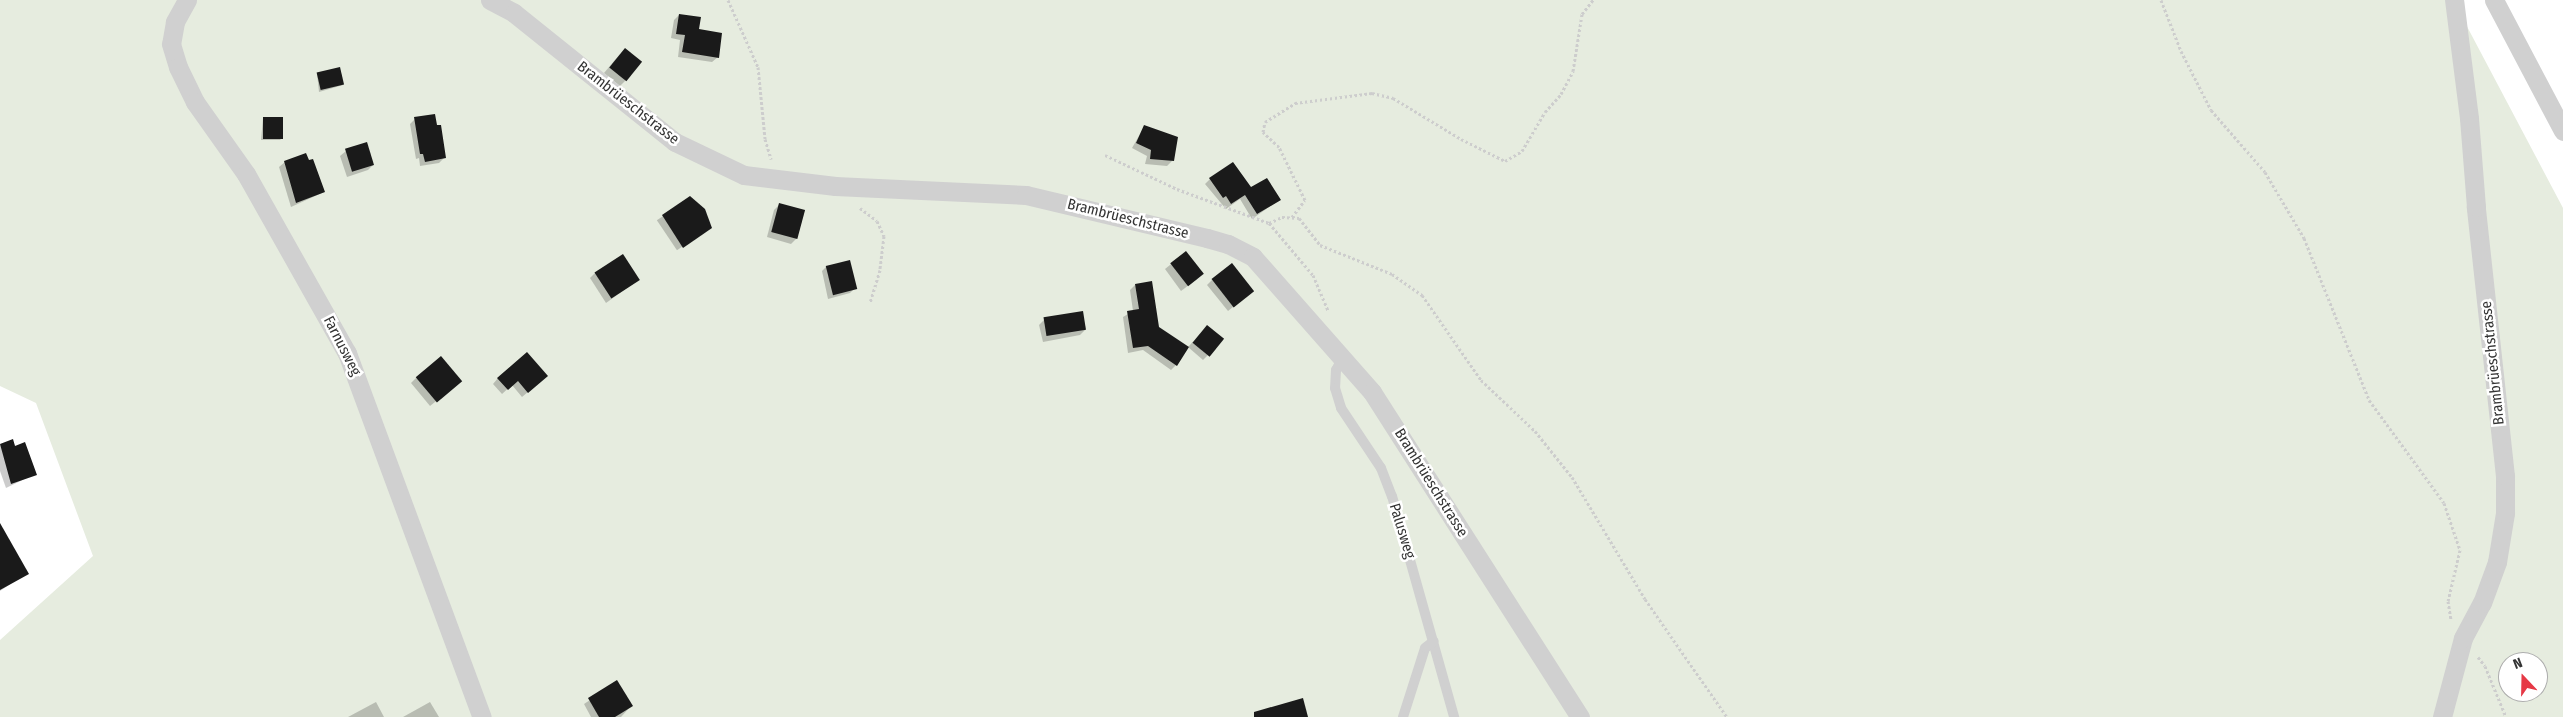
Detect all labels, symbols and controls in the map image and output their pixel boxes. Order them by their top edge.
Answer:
street label: Brambrüeschstrasse [573,58,683,148]
street label: Brambrüeschstrasse [1065,195,1191,243]
street label: Brambrüeschstrasse [2478,300,2508,426]
street label: Farnusweg [319,313,365,379]
street label: Brambrüeschstrasse [1390,425,1472,541]
street label: Palusweg [1385,501,1419,561]
north arrow [2498,652,2548,702]
text: N [2511,654,2525,673]

